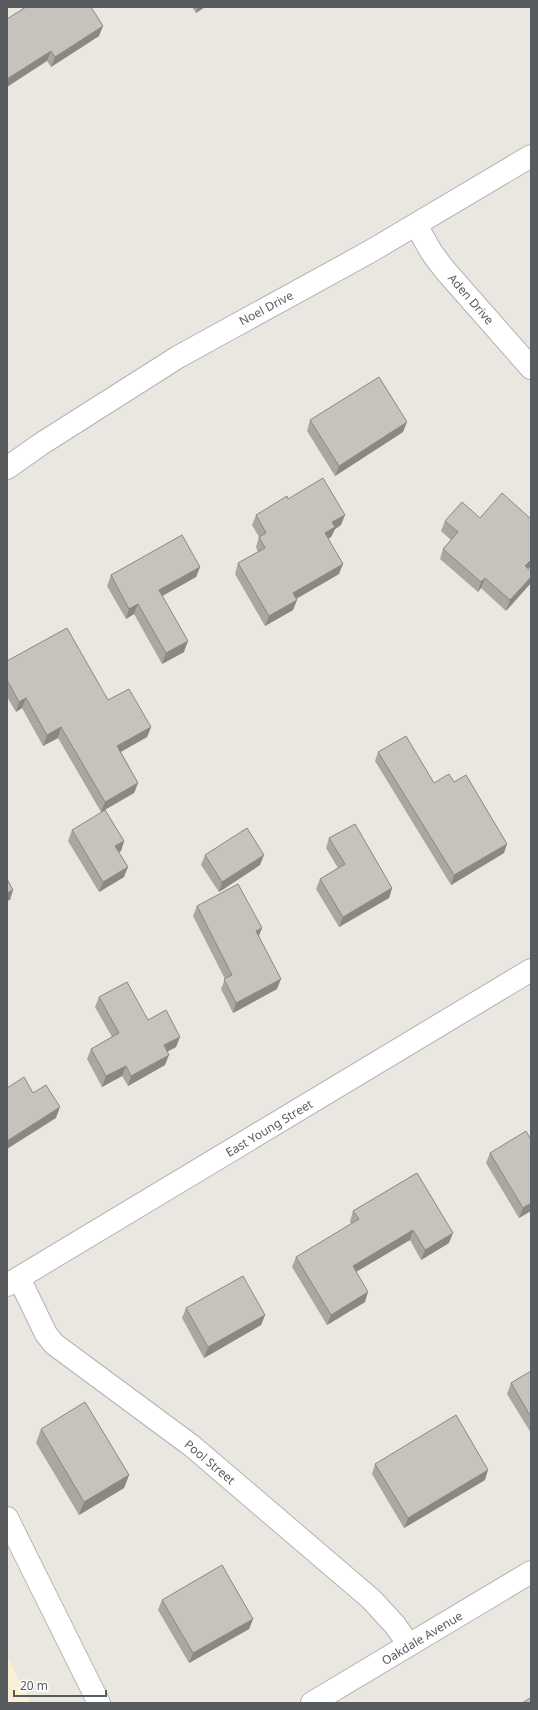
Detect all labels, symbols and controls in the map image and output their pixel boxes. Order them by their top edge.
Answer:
street label: Aden Drive [444,270,498,328]
street label: Noel Drive [236,287,296,329]
street label: East Young Street [222,1095,316,1161]
street label: Pool Street [181,1436,240,1489]
street label: Oakdale Avenue [378,1607,466,1669]
scale bar [14,1672,106,1698]
text: 20 m [20,1677,48,1694]

